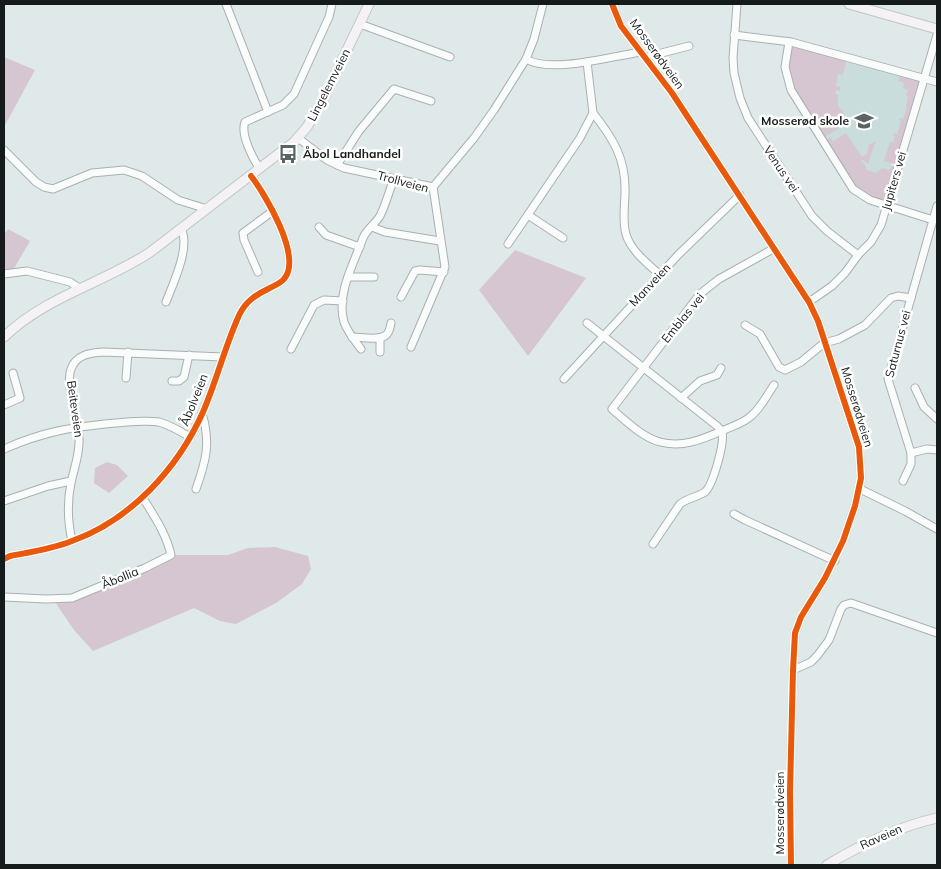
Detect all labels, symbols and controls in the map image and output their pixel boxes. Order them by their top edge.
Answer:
street label: Mosserødveien [627,16,688,92]
street label: Lingelemveien [304,46,353,123]
school or university icon: Mosserød skole [853,110,875,132]
place label: Mosserød skole [761,113,849,128]
bus stop icon: Åbol Landhandel [277,143,299,165]
street label: Venus vei [760,143,803,195]
place label: Åbol Landhandel [303,146,401,161]
street label: Jupiters vei [878,150,909,212]
street label: Trollveien [376,167,430,196]
street label: Manveien [626,260,673,309]
street label: Emblas vei [658,290,707,346]
street label: Saturnus vei [881,309,914,379]
street label: Mosserødveien [838,365,877,449]
street label: Åbolveien [176,372,211,428]
street label: Beiteveien [64,379,87,438]
street label: Åbollia [99,563,141,592]
street label: Mosserødveien [772,771,787,855]
street label: Raveien [857,821,904,852]

